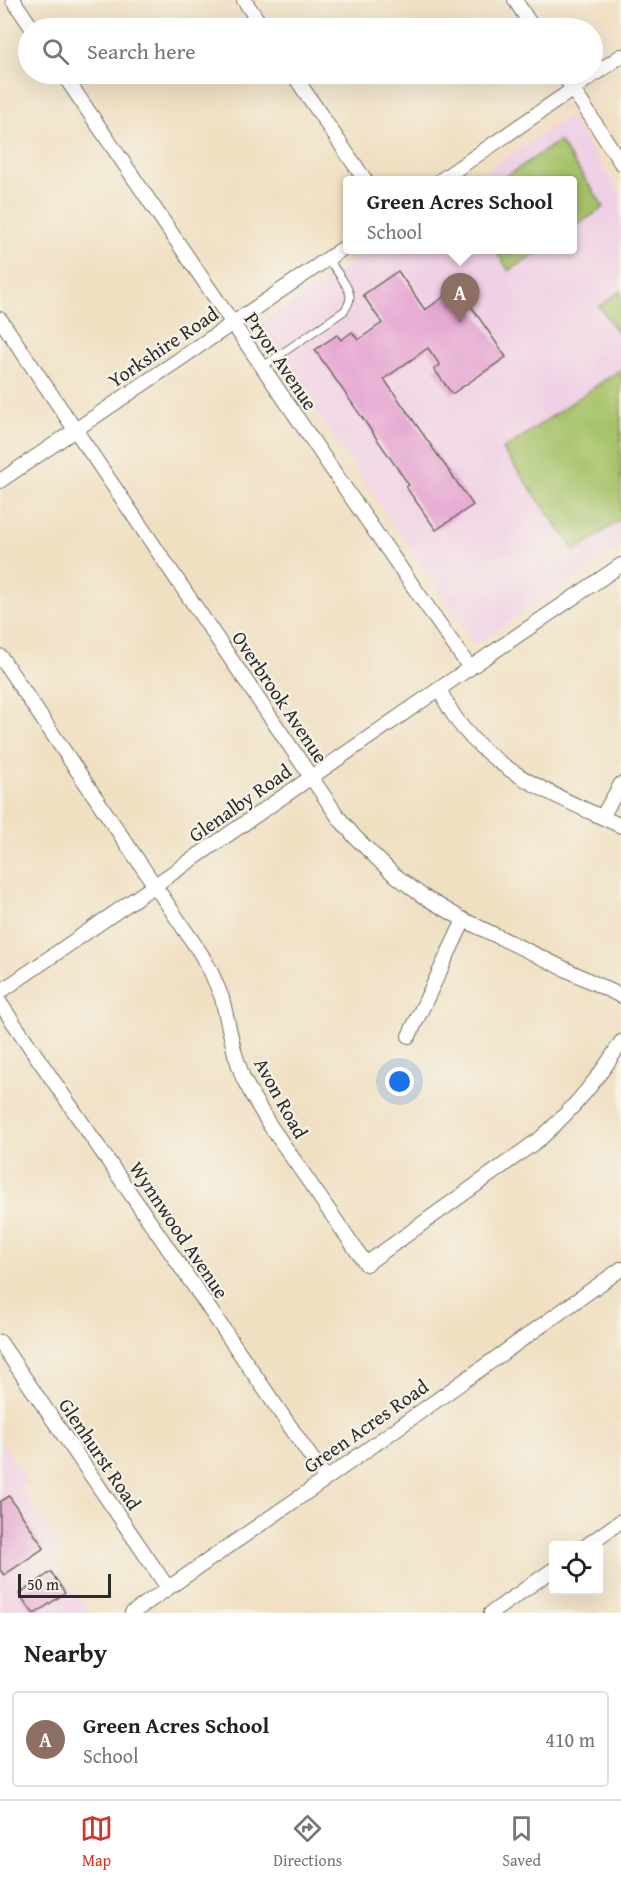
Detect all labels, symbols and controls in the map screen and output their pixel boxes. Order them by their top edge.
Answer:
search box [18,18,603,84]
icon: search [39,35,72,68]
text: Search here [87,35,196,67]
popup [343,176,577,254]
text: Green Acres School [367,185,553,217]
text: School [367,217,422,246]
pin: A [440,274,480,323]
street label: Yorkshire Road [102,299,224,394]
street label: Pryor Avenue [238,306,325,416]
street label: Overbrook Avenue [225,625,335,769]
street label: Glenalby Road [182,756,297,849]
street label: Avon Road [247,1052,316,1144]
your location [385,1067,414,1096]
street label: Wynnwood Avenue [123,1155,236,1304]
street label: Green Acres Road [297,1371,434,1480]
street label: Glenhurst Road [52,1392,149,1516]
map controls [549,1541,603,1595]
button: locate [549,1541,603,1595]
scale bar [18,1571,111,1598]
text: 50 m [27,1572,59,1596]
text: Nearby [24,1633,107,1672]
text: Green Acres School [83,1709,269,1741]
text: A [39,1725,52,1754]
text: 410 m [545,1725,595,1754]
text: School [83,1741,139,1770]
tab: Map [80,1812,113,1872]
tab: Directions [273,1812,342,1872]
tab: Saved [502,1812,541,1872]

